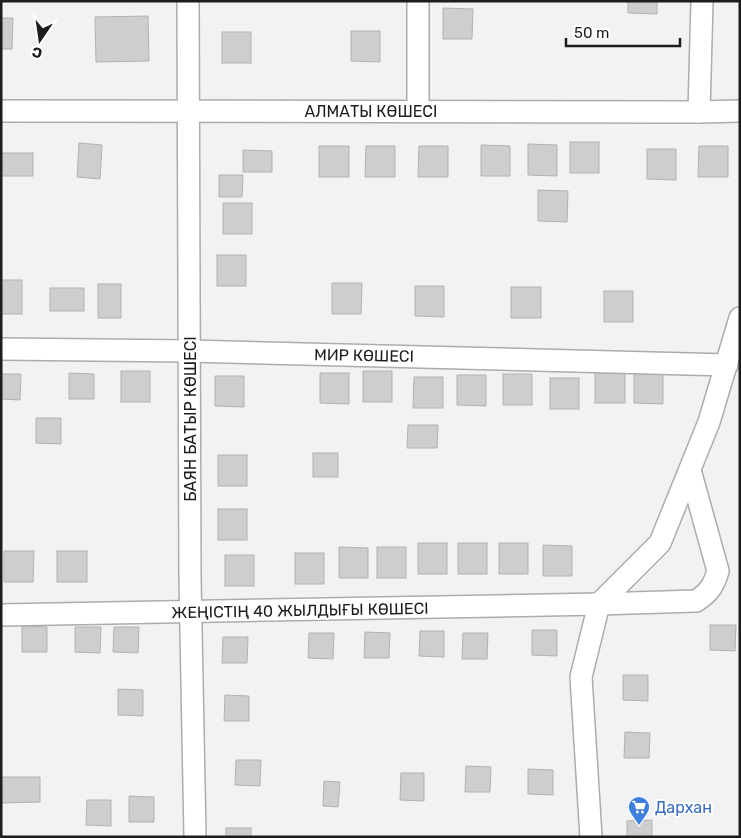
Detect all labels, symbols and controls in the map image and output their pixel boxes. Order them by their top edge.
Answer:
north arrow [15,15,65,65]
scale bar [566,15,680,47]
text: 50 m [574,24,609,42]
text: С [30,43,44,62]
street label: АЛМАТЫ КӨШЕСІ [305,102,437,121]
street label: БАЯН БАТЫР КӨШЕСІ [181,336,200,502]
street label: МИР КӨШЕСІ [314,345,414,366]
street label: ЖЕҢІСТІҢ 40 ЖЫЛДЫҒЫ КӨШЕСІ [171,599,429,622]
supermarket icon: Дархан [627,795,651,826]
place label: Дархан [655,798,712,817]

